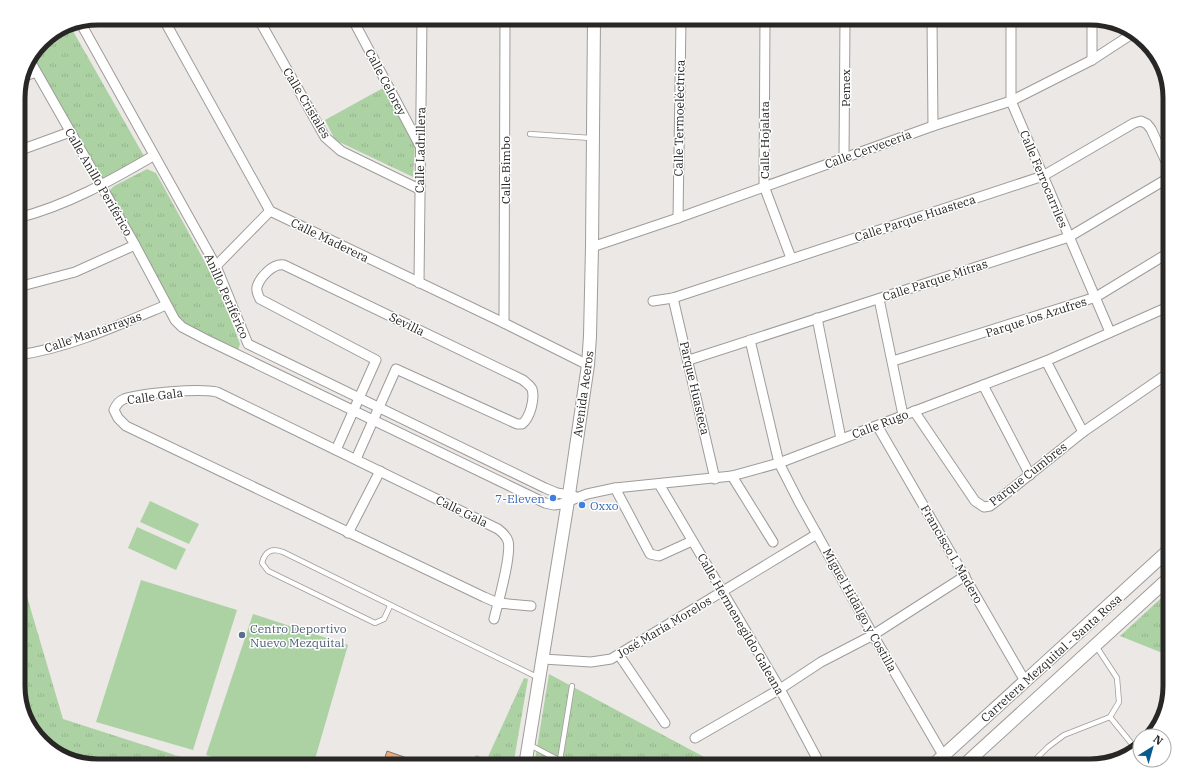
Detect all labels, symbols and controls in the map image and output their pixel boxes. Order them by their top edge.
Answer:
street label: Calle Celorey [362,46,410,118]
street label: Calle Termoeléctrica [670,59,688,176]
street label: Calle Cristales [280,65,334,141]
street label: Pemex [838,69,853,107]
street label: Calle Hojalata [757,101,772,179]
street label: Calle Ladrillera [412,106,428,193]
street label: Calle Anillo Periférico [62,125,136,239]
street label: Calle Cervecería [823,126,914,172]
street label: Calle Ferrocarriles [1017,128,1071,230]
street label: Calle Bimbo [498,136,513,204]
street label: Calle Parque Huasteca [853,191,978,245]
street label: Calle Maderera [289,215,372,266]
street label: Anillo Periférico [202,251,253,341]
street label: Calle Parque Mitras [880,256,990,304]
street label: Parque los Azufres [983,293,1089,340]
street label: Calle Mantarrayas [42,308,144,356]
street label: Sevilla [387,309,428,339]
street label: Parque Huasteca [677,340,713,437]
street label: Avenida Aceros [569,350,597,438]
street label: Calle Gala [126,385,184,407]
street label: Calle Rugo [850,406,911,442]
street label: Parque Cumbres [986,439,1070,509]
place label: 7-Eleven [495,491,545,506]
street label: Calle Gala [433,492,491,530]
marker: 7-Eleven [548,493,558,503]
place label: Oxxo [590,498,619,513]
marker: Oxxo [577,500,587,510]
street label: Francisco I. Madero [918,502,986,606]
street label: Miguel Hidalgo y Costilla [820,546,900,675]
street label: Calle Hermenegildo Galeana [694,551,788,698]
street label: Carretera Mezquital - Santa Rosa [977,590,1125,725]
street label: José María Morelos [614,593,714,661]
place label: Centro Deportivo Nuevo Mezquital [250,621,347,650]
marker: Centro Deportivo Nuevo Mezquital [237,630,247,640]
north arrow [1132,728,1172,768]
text: N [1150,732,1166,748]

